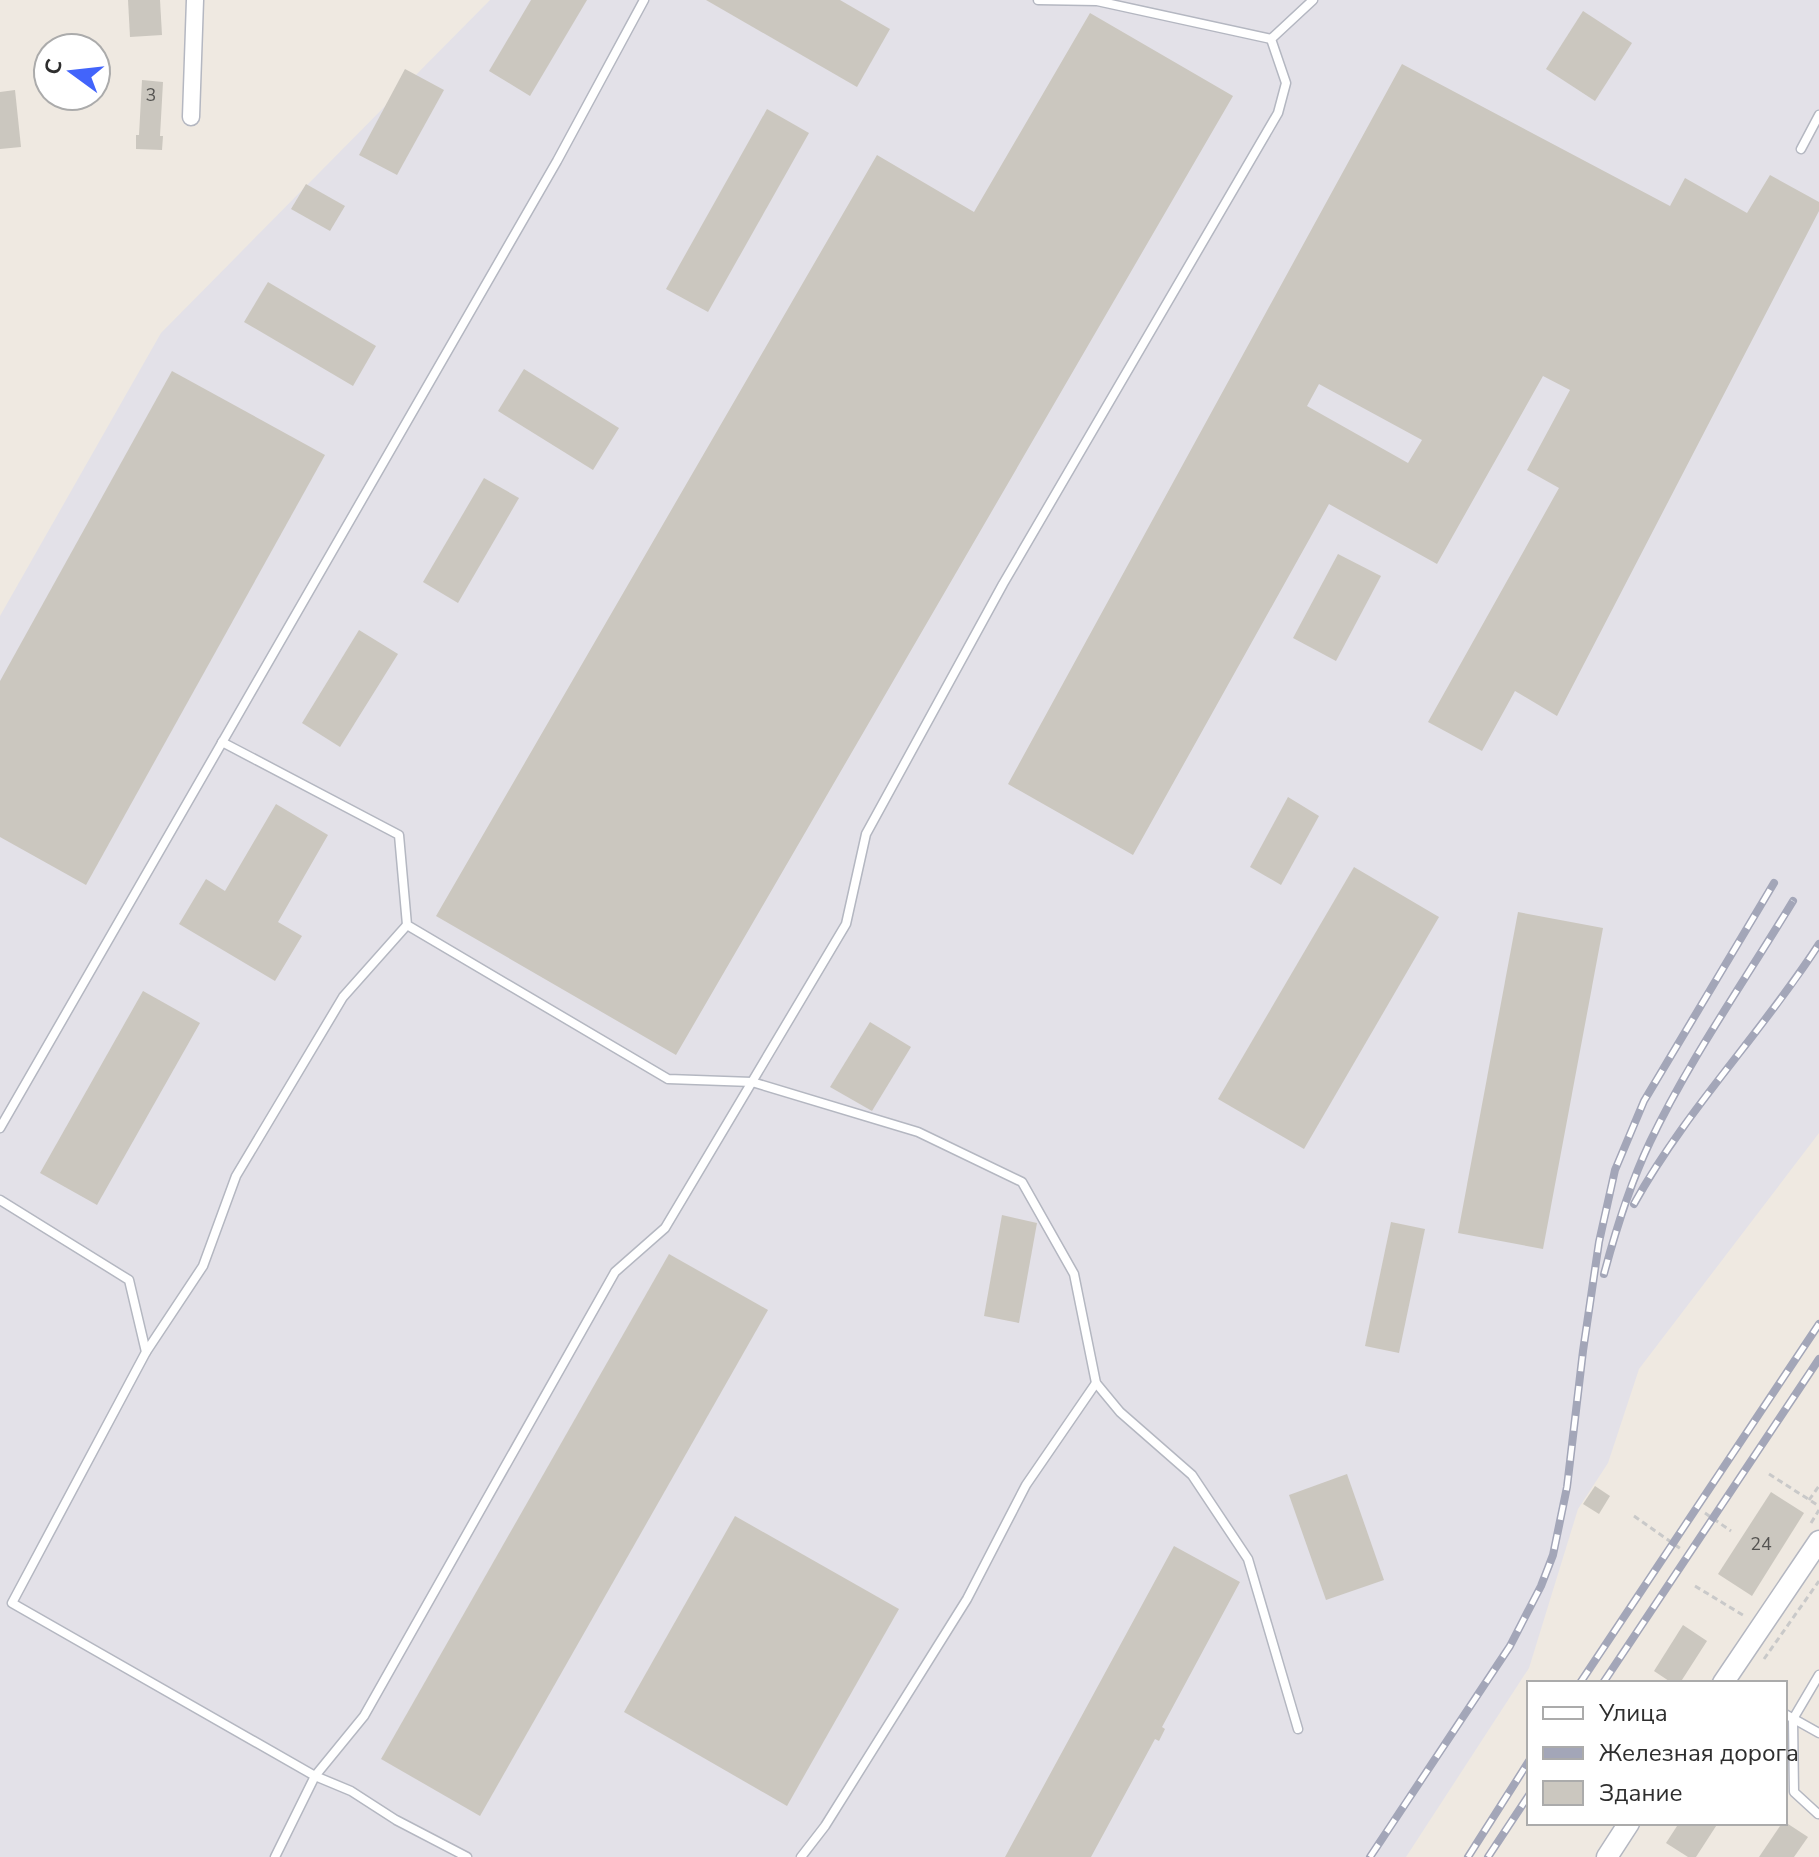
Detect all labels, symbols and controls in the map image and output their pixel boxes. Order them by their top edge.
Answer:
north arrow [32,32,112,112]
text: С [37,56,70,78]
house number: 3 [146,83,156,107]
house number: 24 [1750,1532,1772,1556]
legend [1527,1681,1787,1825]
text: Улица [1598,1697,1668,1729]
text: Железная дорога [1599,1737,1799,1769]
text: Здание [1599,1777,1683,1809]

